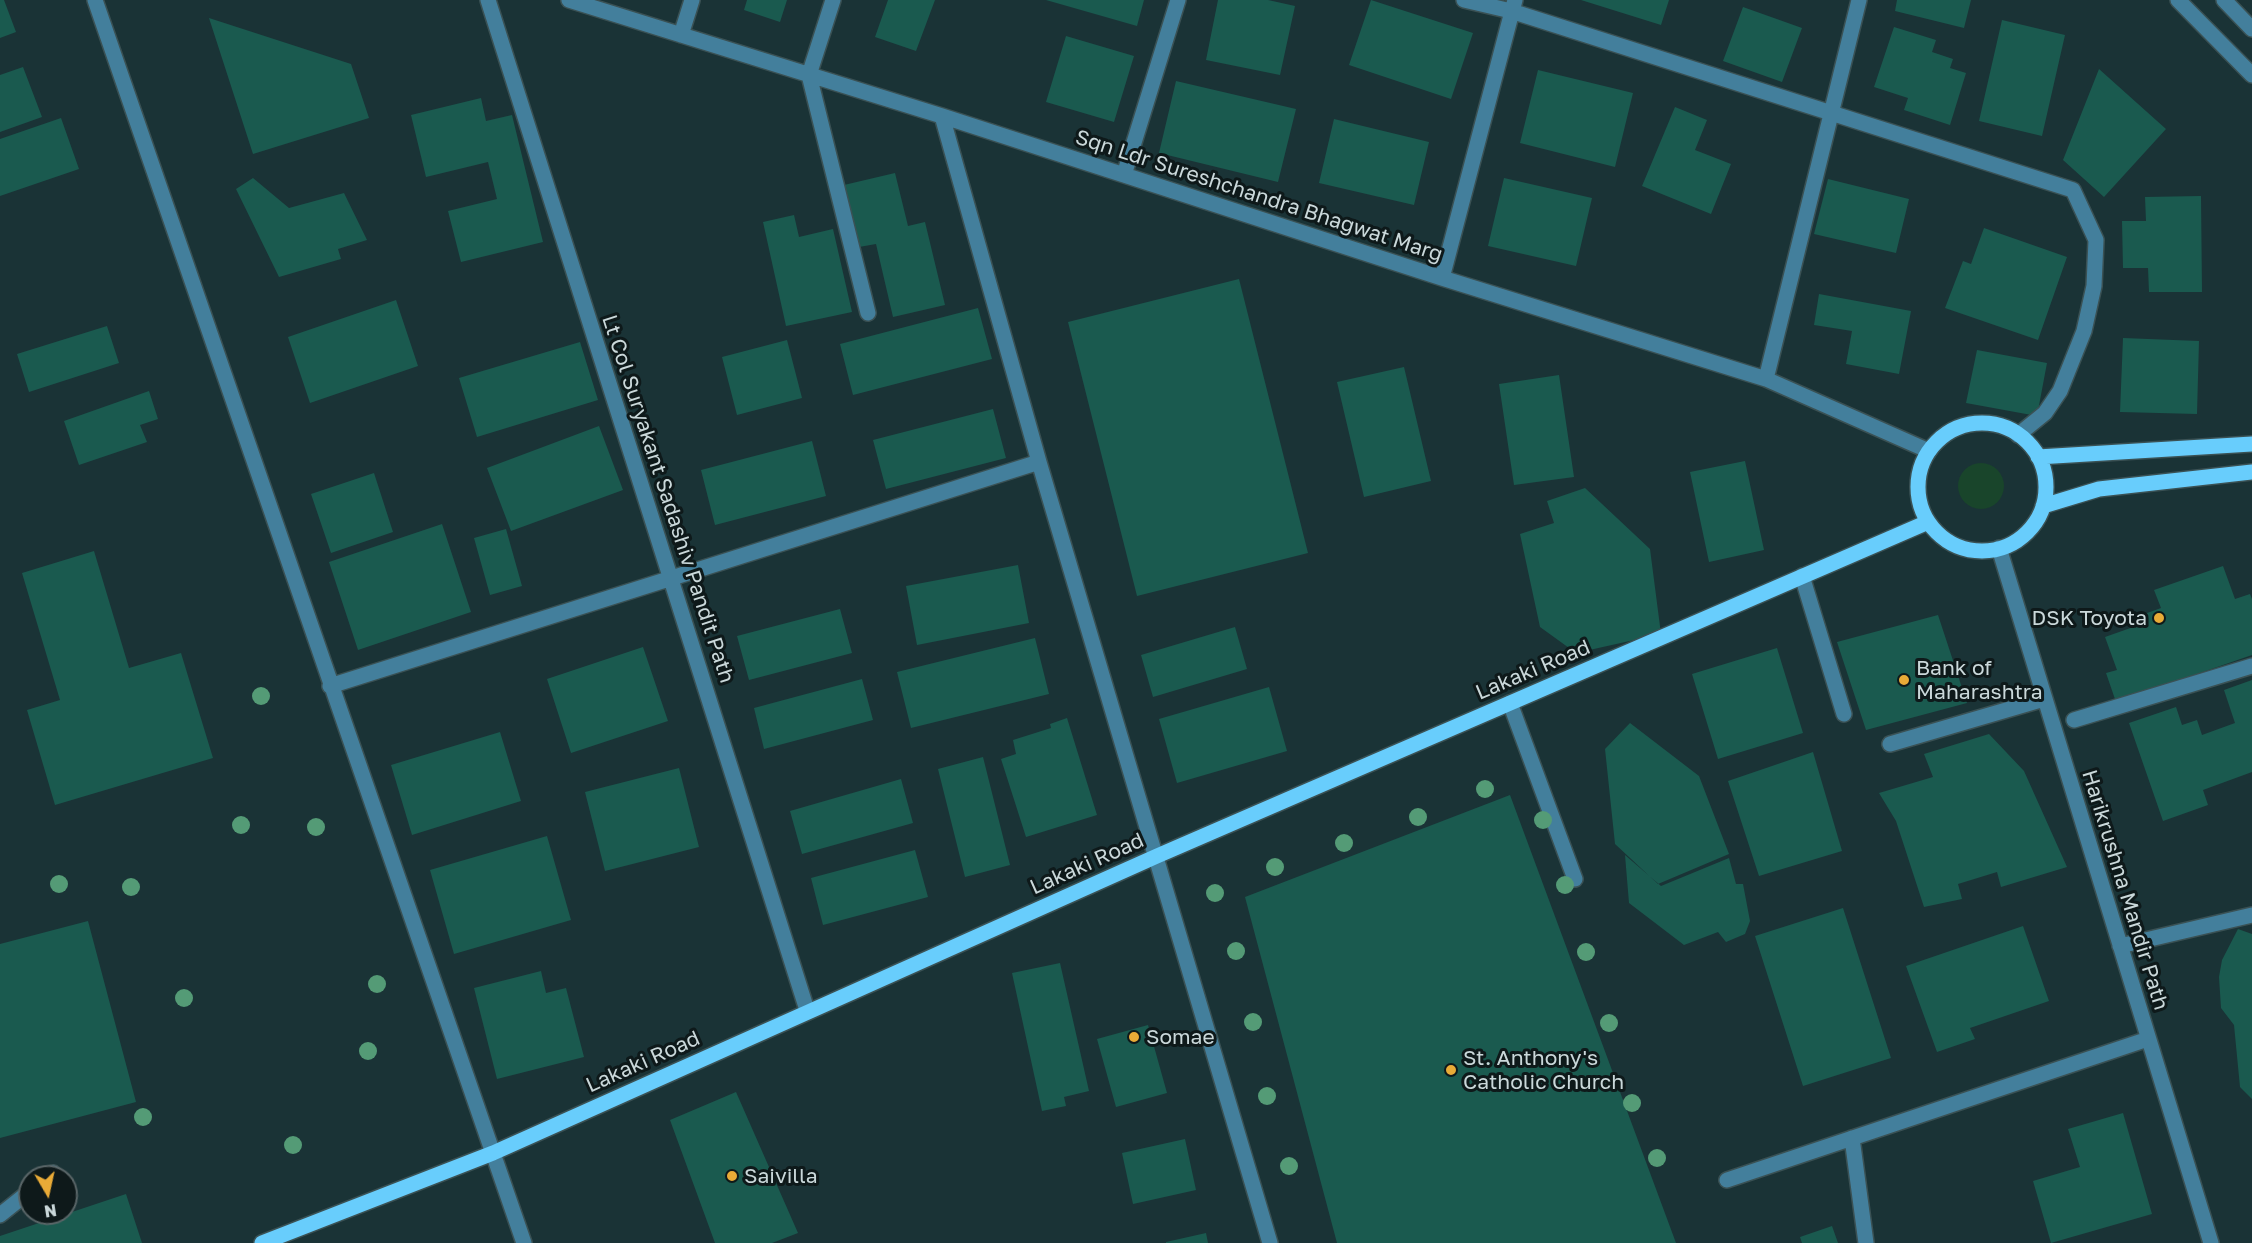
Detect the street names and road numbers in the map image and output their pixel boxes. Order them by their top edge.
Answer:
street label: Sqn Ldr Sureshchandra Bhagwat Marg [1072,125,1446,267]
street label: Lt Col Suryakant Sadashiv Pandit Path [596,312,740,686]
street label: Lakaki Road [1472,635,1594,705]
street label: Harikrushna Mandir Path [2076,767,2174,1013]
street label: Lakaki Road [1026,828,1148,900]
street label: Lakaki Road [582,1026,704,1098]

